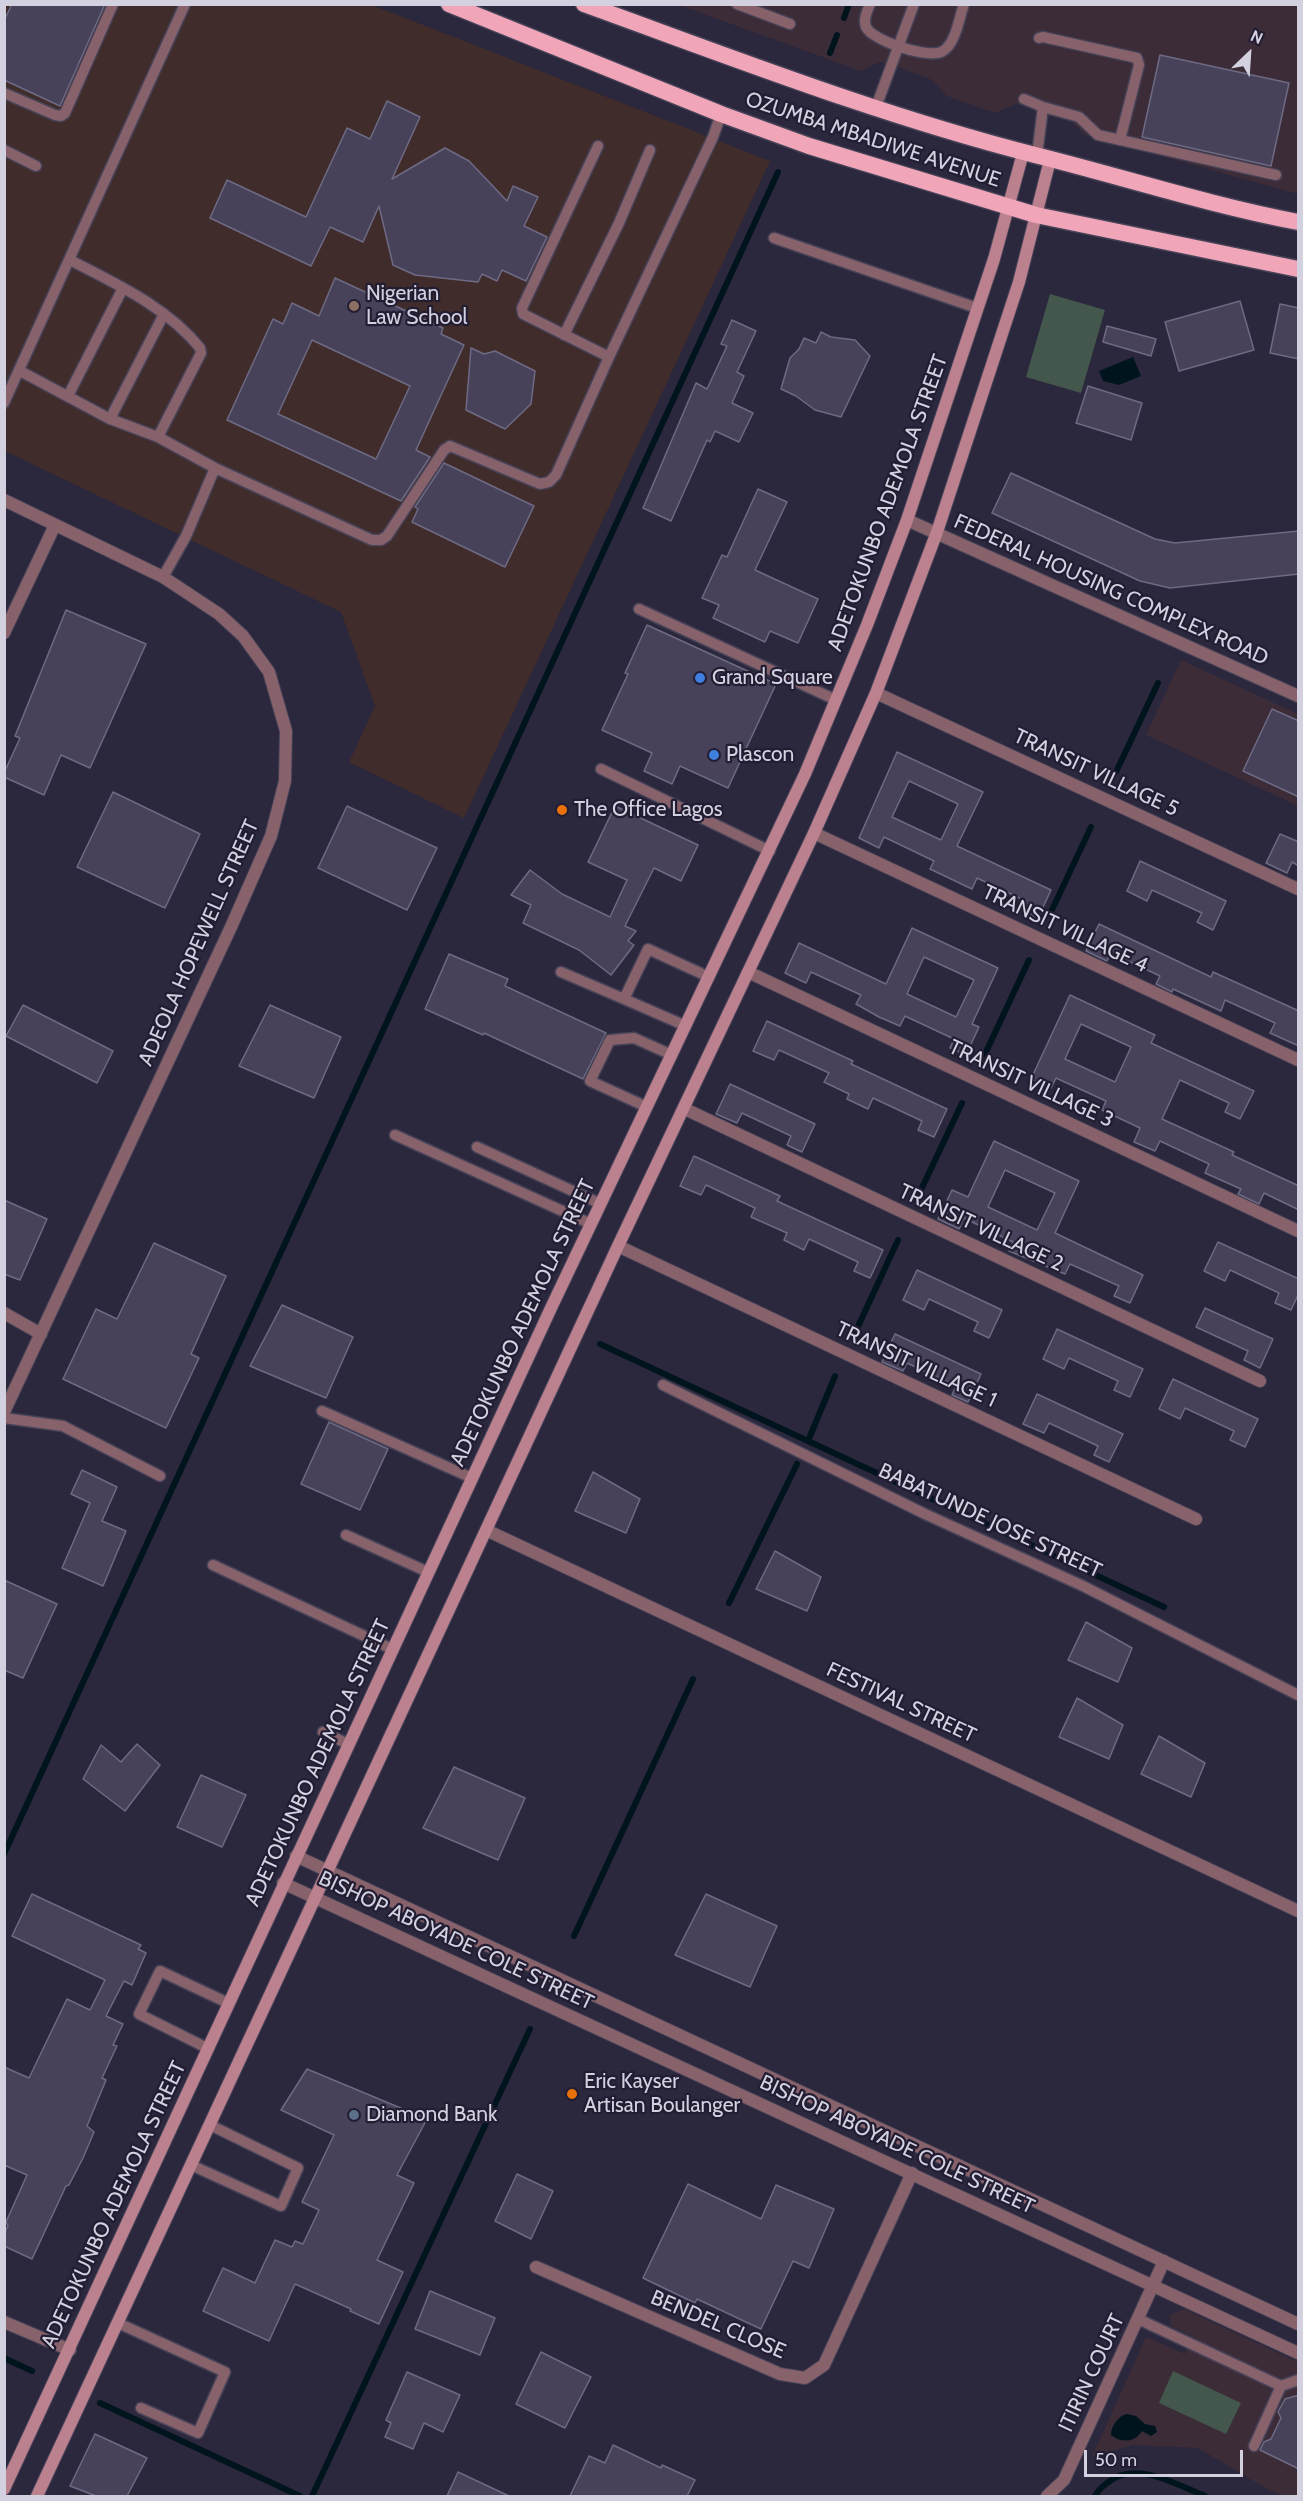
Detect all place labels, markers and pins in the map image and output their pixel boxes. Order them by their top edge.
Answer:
place label: Nigerian Law School [366,281,468,331]
marker: Nigerian Law School [347,299,361,313]
place label: Grand Square [712,665,833,691]
marker: Grand Square [693,671,707,685]
place label: Plascon [726,742,794,768]
marker: Plascon [707,748,721,762]
place label: The Office Lagos [574,797,723,823]
marker: The Office Lagos [555,803,569,817]
place label: Eric Kayser Artisan Boulanger [584,2069,740,2119]
marker: Eric Kayser Artisan Boulanger [565,2087,579,2101]
place label: Diamond Bank [366,2102,498,2128]
marker: Diamond Bank [347,2108,361,2122]

